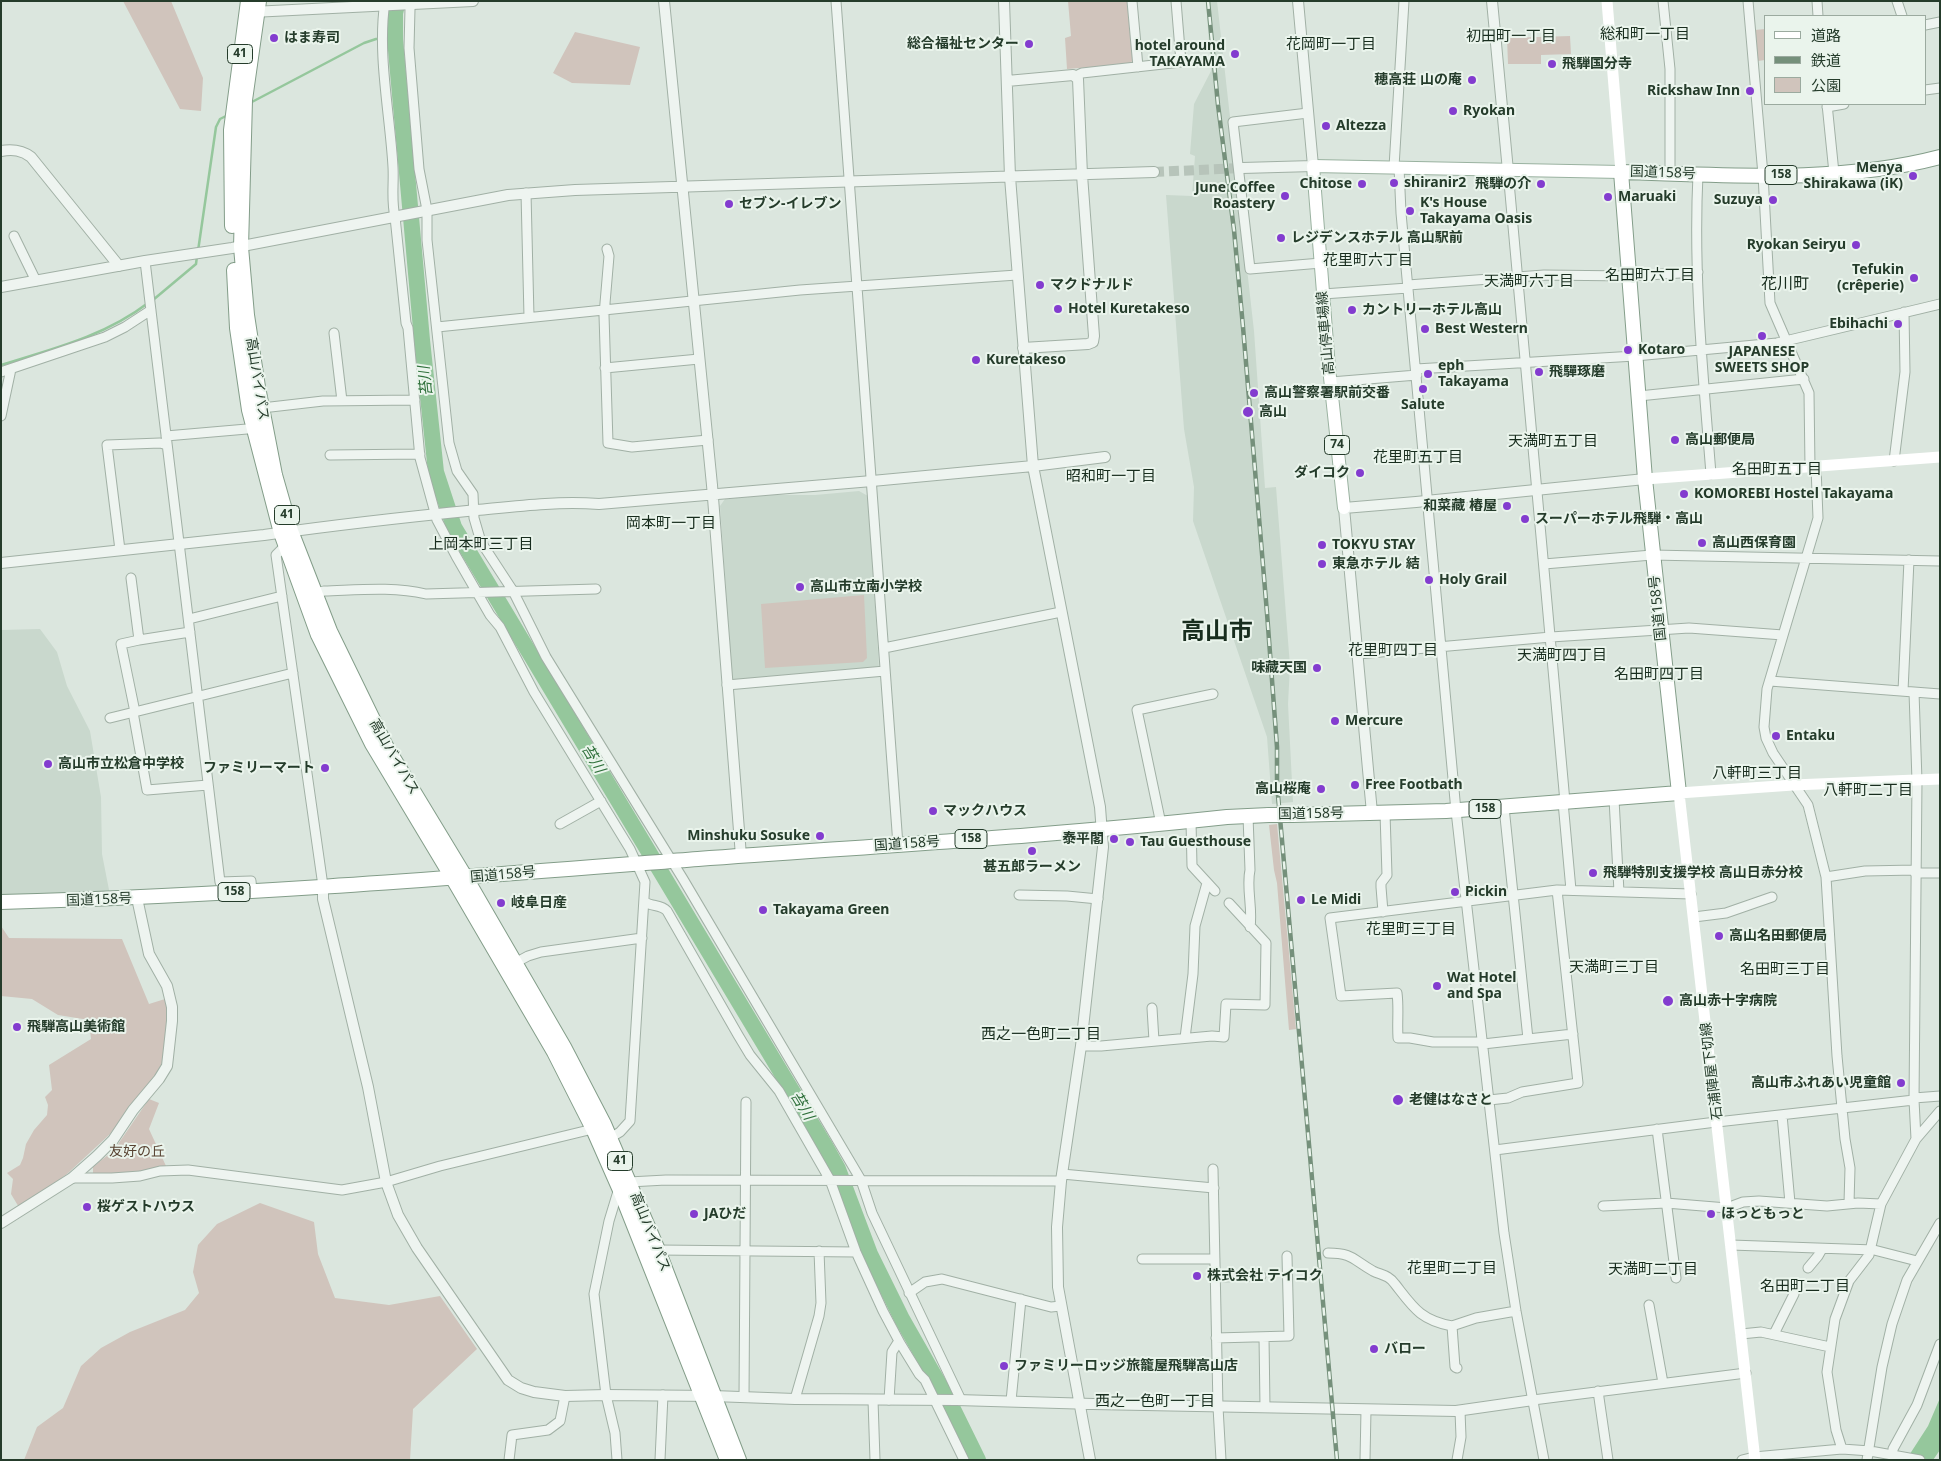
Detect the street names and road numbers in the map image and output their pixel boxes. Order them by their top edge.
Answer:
road number: 41 [228,44,252,64]
street label: 国道158号 [1630,163,1696,183]
road number: 158 [1765,166,1797,184]
street label: 高山停車場線 [1314,290,1338,376]
street label: 高山バイパス [242,336,272,422]
road number: 74 [1324,436,1350,454]
road number: 41 [274,506,300,524]
street label: 国道158号 [1646,574,1670,642]
street label: 高山バイパス [366,716,422,798]
road number: 158 [1469,800,1501,819]
street label: 国道158号 [1278,805,1344,823]
road number: 158 [955,830,987,849]
street label: 国道158号 [873,833,941,855]
street label: 国道158号 [469,864,537,886]
road number: 158 [218,882,250,902]
street label: 国道158号 [66,890,132,910]
street label: 石浦陣屋下切線 [1698,1021,1726,1121]
road number: 41 [608,1152,632,1170]
street label: 高山バイパス [626,1190,674,1274]

